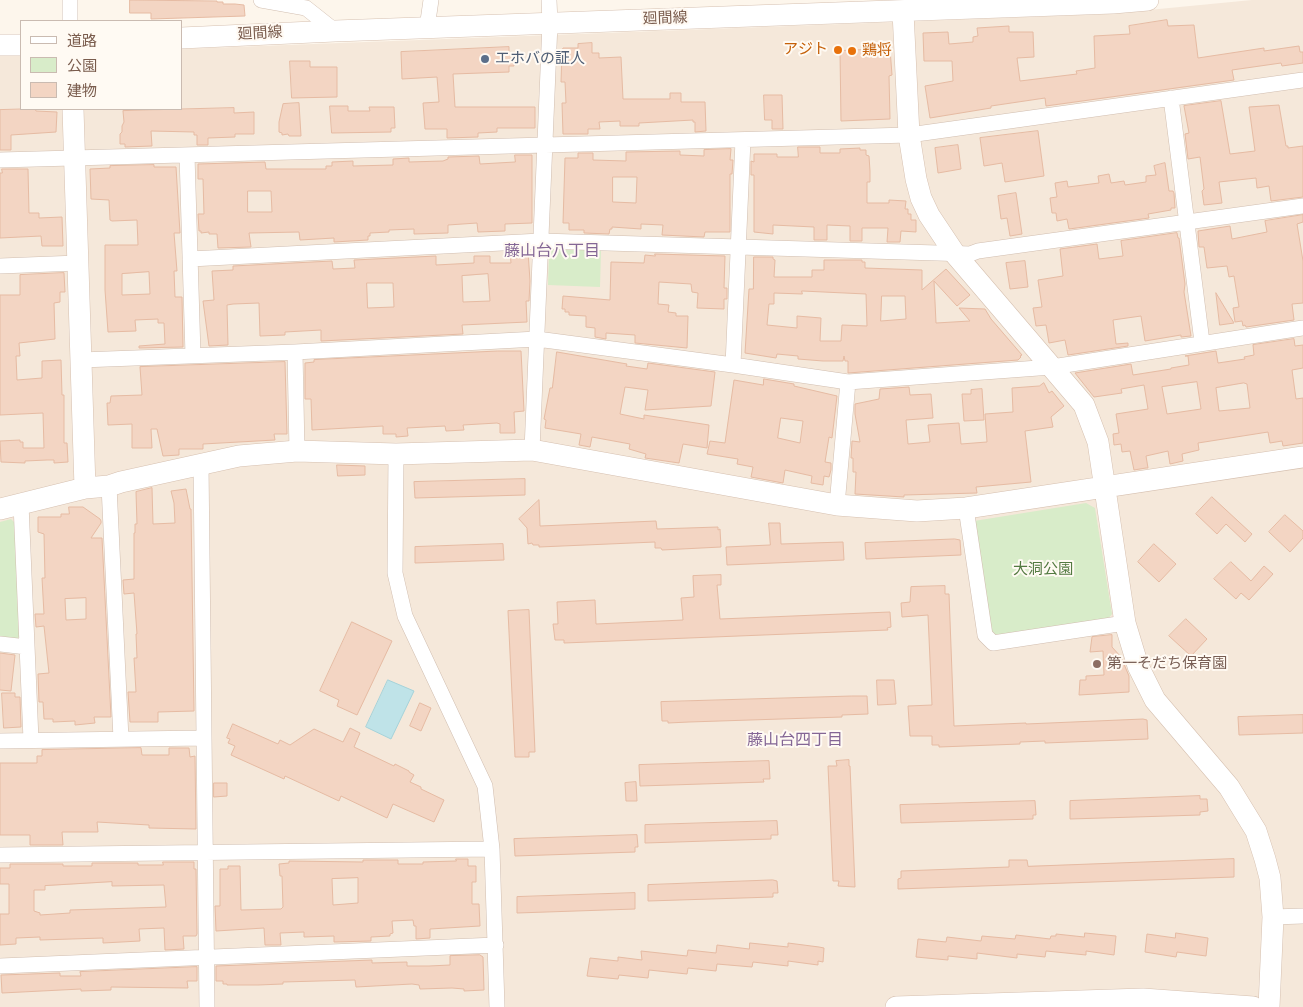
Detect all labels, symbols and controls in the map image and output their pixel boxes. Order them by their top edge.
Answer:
street label: 廻間線 [642,9,688,29]
legend [20,20,182,110]
street label: 廻間線 [237,24,283,44]
text: 道路 [67,32,97,50]
place label: アジト [783,41,828,59]
place label: 鶏将 [862,42,892,60]
marker: アジト [832,44,844,56]
marker: 鶏将 [846,45,858,57]
place label: エホバの証人 [495,50,585,68]
marker: エホバの証人 [479,53,491,65]
text: 公園 [67,57,97,75]
text: 建物 [67,82,97,100]
district label: 藤山台八丁目 [504,242,600,262]
park label: 大洞公園 [1013,561,1073,579]
place label: 第一そだち保育園 [1107,655,1227,673]
marker: 第一そだち保育園 [1091,658,1103,670]
district label: 藤山台四丁目 [747,731,843,751]

